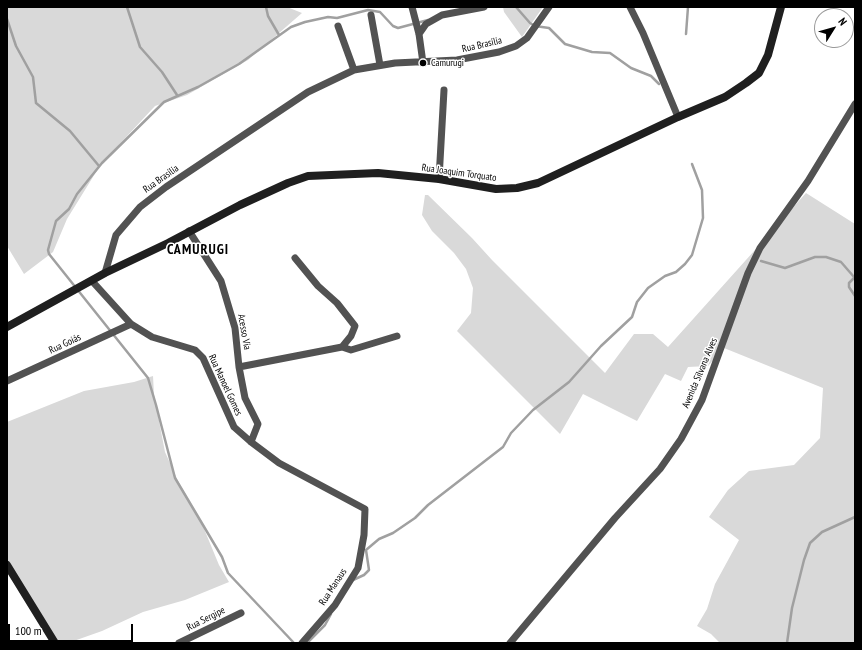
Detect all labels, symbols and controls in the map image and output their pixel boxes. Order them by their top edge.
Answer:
north arrow [814,8,854,48]
text: N [835,15,850,28]
street label: Rua Brasília [461,35,503,55]
place label: Camurugi [431,57,464,69]
marker: Camurugi [418,58,428,68]
street label: Rua Brasília [141,162,181,196]
street label: Rua Joaquim Torquato [421,162,497,184]
district label: CAMURUGI [167,242,229,258]
street label: Acesso Via [235,313,253,351]
street label: Rua Goiás [47,331,83,357]
street label: Avenida Silvana Alves [680,336,720,410]
street label: Rua Manoel Gomes [206,352,244,418]
street label: Rua Manaus [317,566,349,608]
street label: Rua Sergipe [185,604,227,634]
scale bar [10,616,135,642]
text: 100 m [15,623,42,638]

